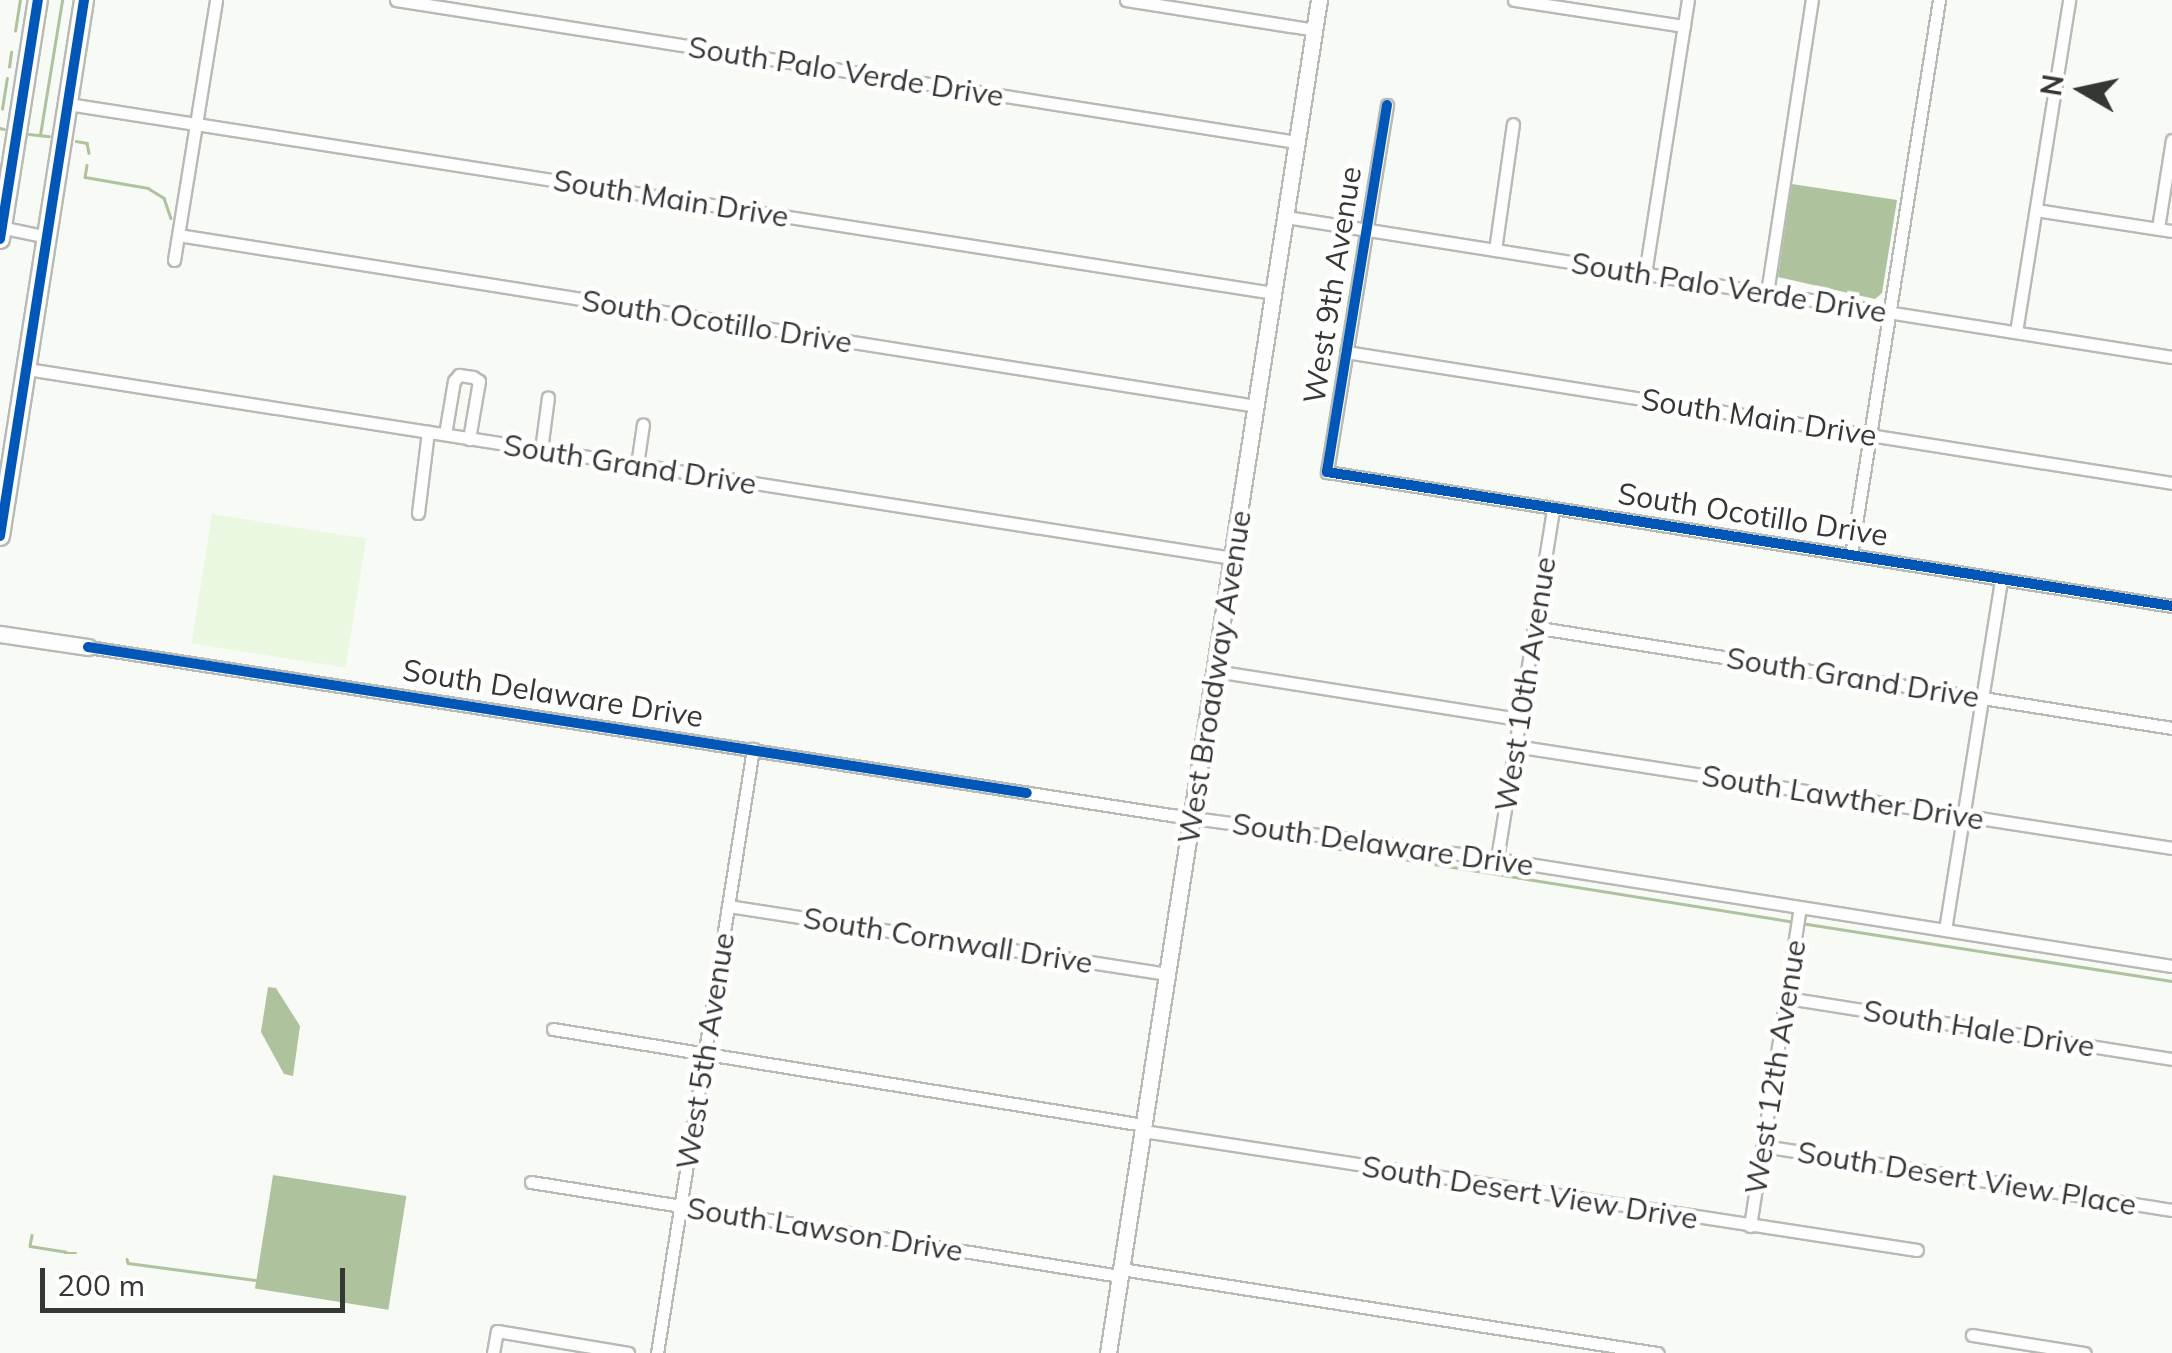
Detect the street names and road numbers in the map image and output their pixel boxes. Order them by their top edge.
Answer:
street label: South Palo Verde Drive [686,28,1006,114]
street label: South Main Drive [551,162,791,234]
street label: West 9th Avenue [1295,164,1369,406]
street label: South Palo Verde Drive [1569,244,1889,330]
street label: South Ocotillo Drive [579,282,855,360]
street label: South Main Drive [1639,381,1879,453]
street label: South Grand Drive [501,426,759,502]
street label: South Ocotillo Drive [1615,475,1891,553]
street label: West Broadway Avenue [1170,508,1258,846]
street label: West 10th Avenue [1487,554,1563,814]
street label: South Grand Drive [1724,639,1982,715]
street label: South Delaware Drive [400,651,706,735]
street label: South Lawther Drive [1699,757,1987,837]
street label: South Delaware Drive [1230,805,1536,883]
street label: South Cornwall Drive [801,899,1095,981]
street label: West 5th Avenue [668,930,742,1172]
street label: West 12th Avenue [1737,937,1813,1197]
street label: South Hale Drive [1861,992,2097,1064]
street label: South Desert View Place [1795,1133,2139,1223]
street label: South Desert View Drive [1359,1148,1701,1236]
street label: South Lawson Drive [684,1189,966,1269]

